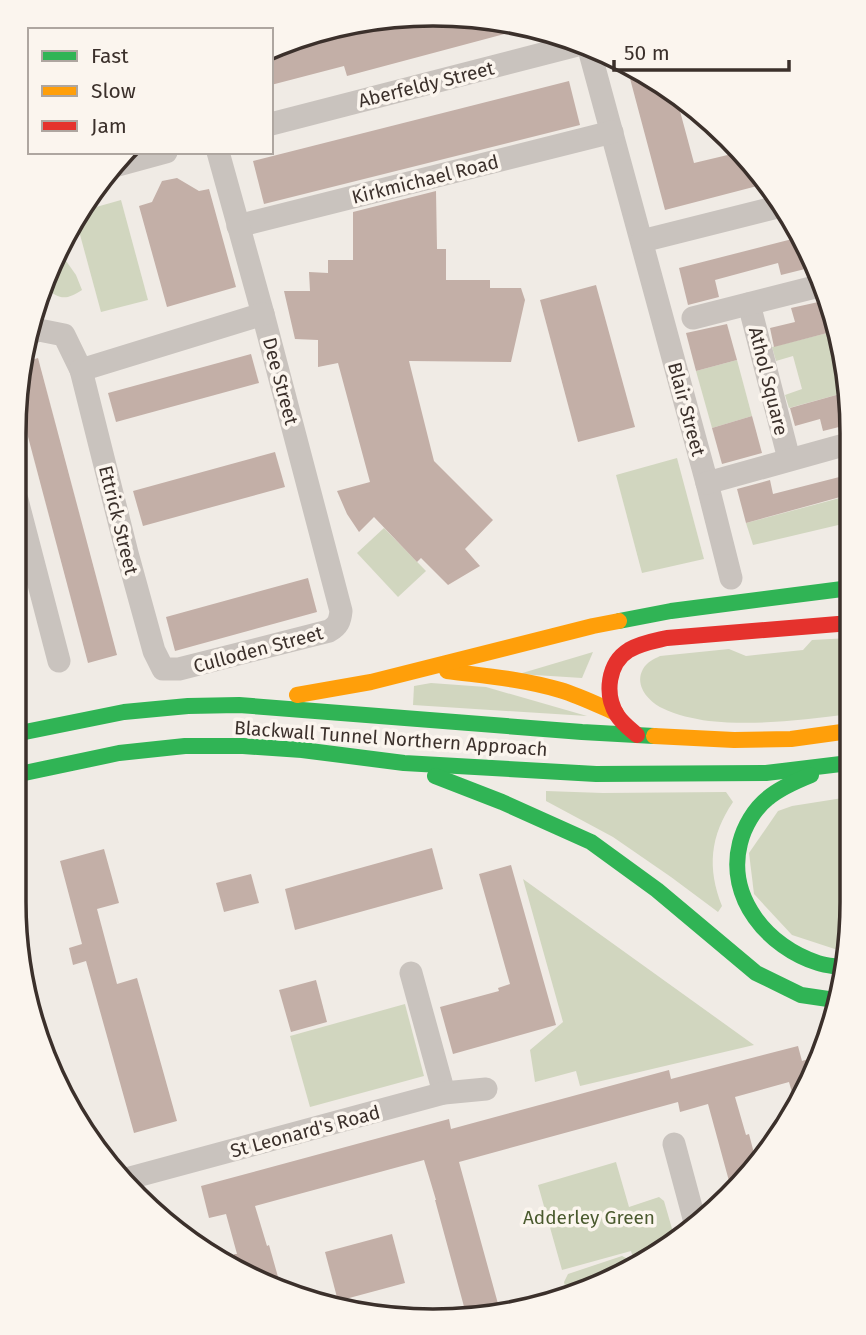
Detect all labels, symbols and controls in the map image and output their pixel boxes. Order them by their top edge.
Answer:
legend [28,28,273,154]
scale bar [614,28,789,72]
text: 50 m [624,40,670,66]
text: Fast [91,43,129,69]
street label: Aberfeldy Street [356,56,497,112]
text: Slow [91,78,136,104]
text: Jam [91,113,127,139]
street label: Kirkmichael Road [349,150,501,209]
street label: Athol Square [744,325,793,438]
street label: Dee Street [258,335,303,427]
street label: Blair Street [663,359,710,459]
street label: Ettrick Street [94,463,143,577]
street label: Culloden Street [191,621,325,678]
street label: Blackwall Tunnel Northern Approach [233,716,548,761]
street label: St Leonard's Road [228,1100,382,1163]
park label: Adderley Green [523,1206,655,1229]

